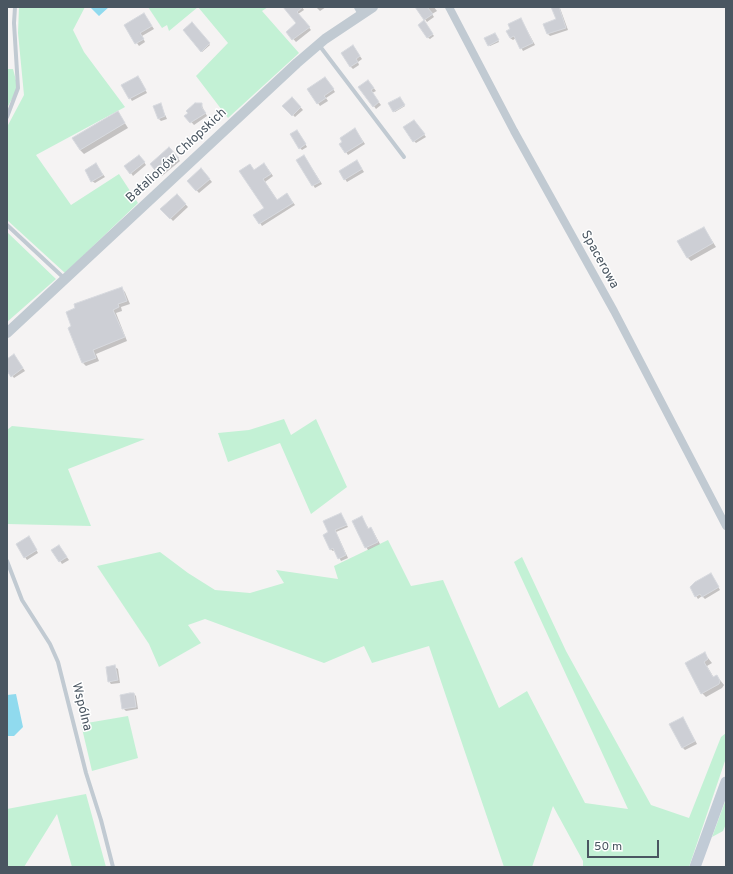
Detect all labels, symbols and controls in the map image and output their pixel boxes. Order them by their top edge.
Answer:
street label: Batalionów Chłopskich [124,105,230,207]
street label: Spacerowa [577,228,621,292]
street label: Wspólna [67,681,95,733]
scale bar [589,832,661,858]
text: 50 m [594,839,622,855]

